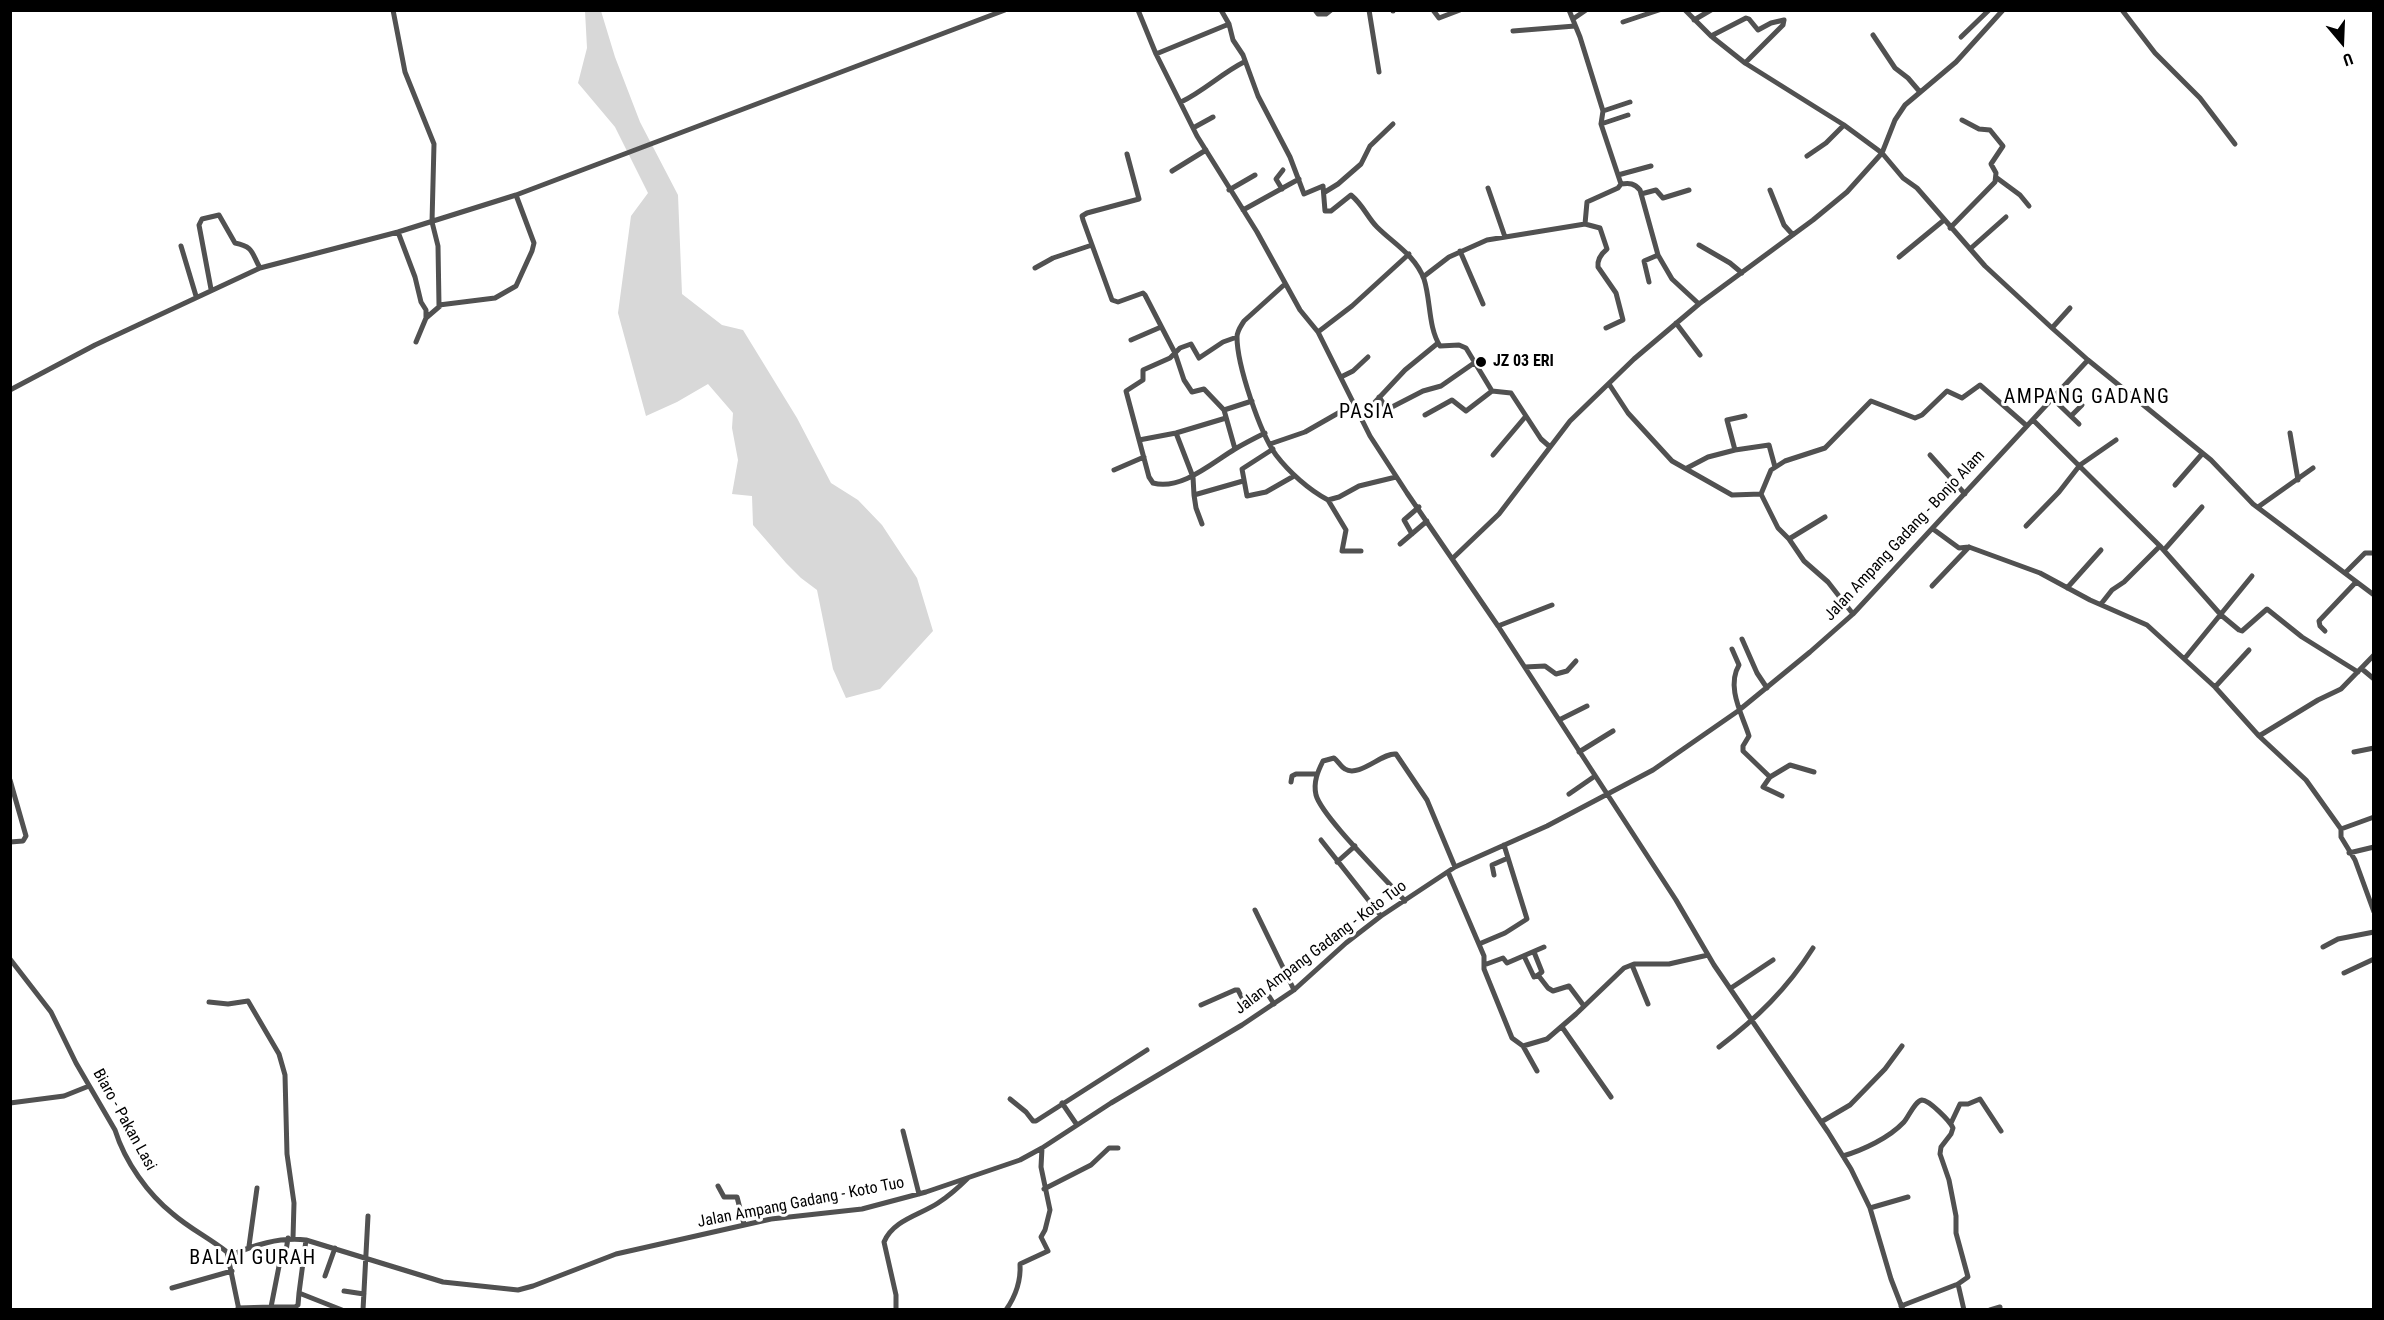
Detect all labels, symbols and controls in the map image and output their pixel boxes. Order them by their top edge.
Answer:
north arrow [2312,12,2372,72]
text: U [2341,49,2355,70]
place label: JZ 03 ERI [1493,352,1554,372]
marker: JZ 03 ERI [1474,355,1488,369]
district label: AMPANG GADANG [2004,386,2170,410]
district label: PASIA [1339,401,1395,425]
street label: Jalan Ampang Gadang - Bonjo Alam [1821,447,1989,625]
street label: Jalan Ampang Gadang - Koto Tuo [1231,877,1411,1019]
street label: Biaro - Pakan Lasi [88,1066,160,1174]
street label: Jalan Ampang Gadang - Koto Tuo [696,1174,906,1232]
district label: BALAI GURAH [189,1247,317,1271]

